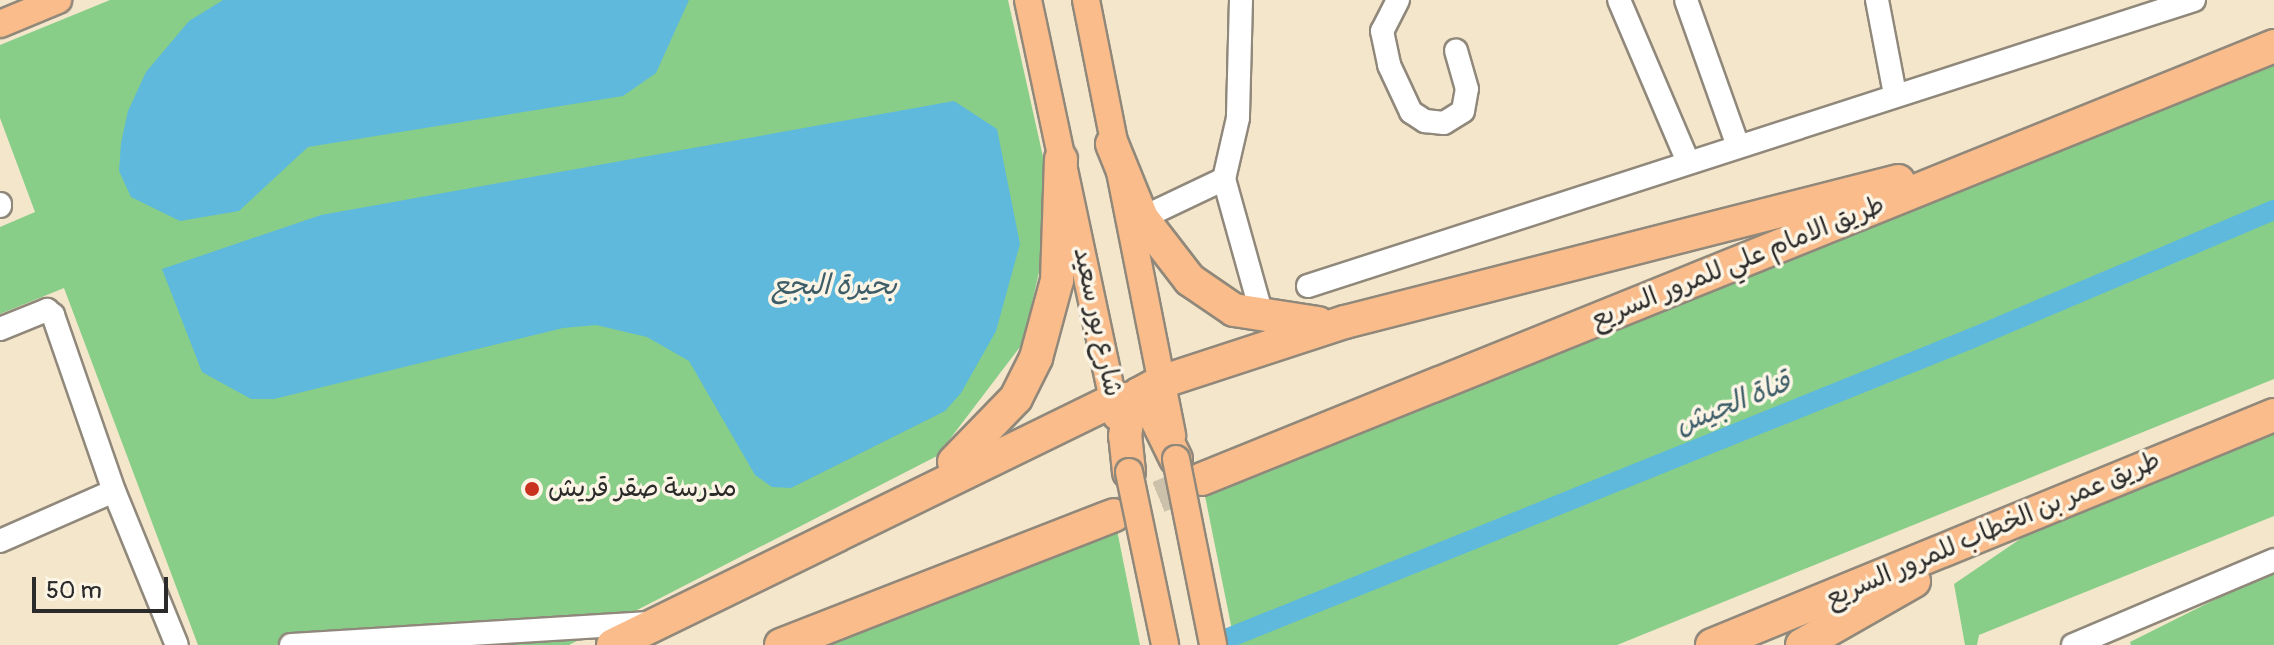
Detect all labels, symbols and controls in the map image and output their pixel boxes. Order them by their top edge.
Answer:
street label: طريق الامام علي للمرور السريع [1587,190,1889,336]
street label: شارع بور سعيد [1066,245,1128,399]
water label: بحيرة البجع [771,269,897,303]
water label: قناة الجيش [1670,366,1796,442]
street label: طريق عمر بن الخطاب للمرور السريع [1821,445,2165,615]
place label: مدرسة صقر قريش [548,473,737,505]
marker: مدرسة صقر قريش [523,480,541,498]
scale bar [36,561,172,611]
text: 50 m [46,576,102,605]

